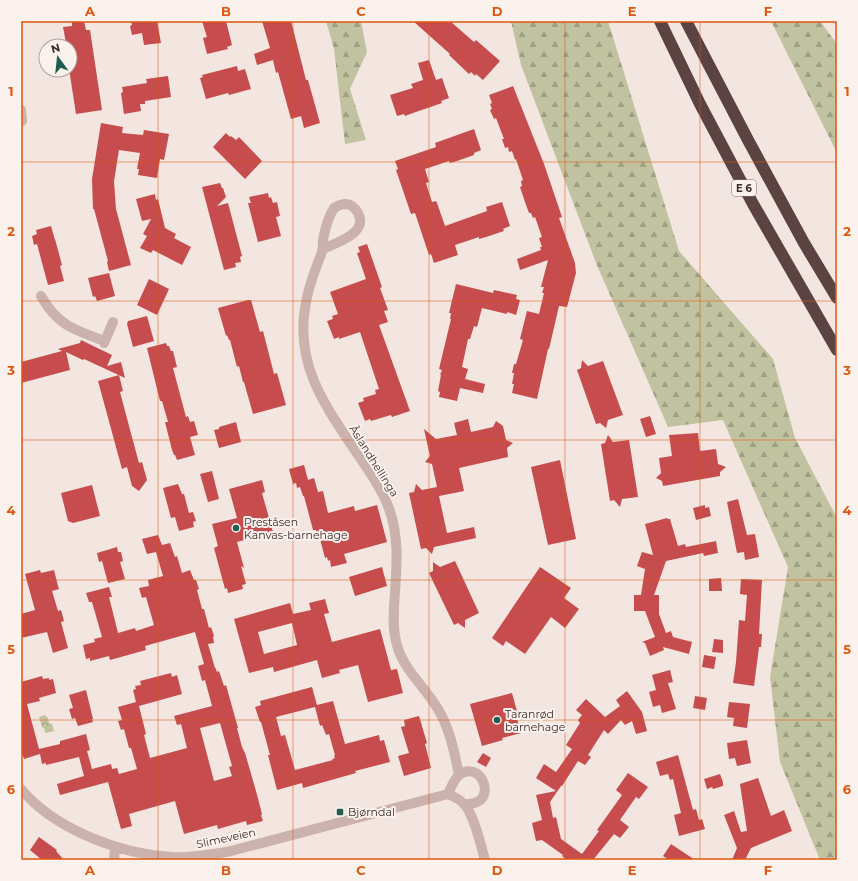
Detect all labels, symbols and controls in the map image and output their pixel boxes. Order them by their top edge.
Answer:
text: A [84,3,96,19]
text: B [221,3,231,19]
text: C [356,3,366,19]
text: D [492,3,503,19]
text: E [628,3,637,19]
text: F [764,3,772,19]
north arrow [38,38,78,78]
text: N [49,40,62,56]
text: 1 [8,83,14,99]
text: 1 [844,83,850,99]
road number: E 6 [732,180,756,196]
text: 2 [7,223,15,239]
text: 2 [843,223,851,239]
text: 3 [6,362,15,378]
text: 3 [842,362,851,378]
street label: Åslandhellinga [346,423,402,499]
text: 4 [7,502,16,518]
text: 4 [843,502,852,518]
place label: Preståsen Kanvas-barnehage [244,515,348,542]
marker: Preståsen Kanvas-barnehage [231,523,241,533]
text: 5 [7,641,15,657]
text: 5 [843,641,851,657]
place label: Taranrød barnehage [505,707,566,734]
marker: Taranrød barnehage [492,715,502,725]
text: 6 [7,781,16,797]
text: 6 [843,781,852,797]
place label: Bjørndal [348,805,395,819]
marker: Bjørndal [335,807,345,817]
street label: Slimeveien [195,825,257,851]
text: A [84,862,96,878]
text: B [221,862,231,878]
text: C [356,862,366,878]
text: D [492,862,503,878]
text: E [628,862,637,878]
text: F [764,862,772,878]

